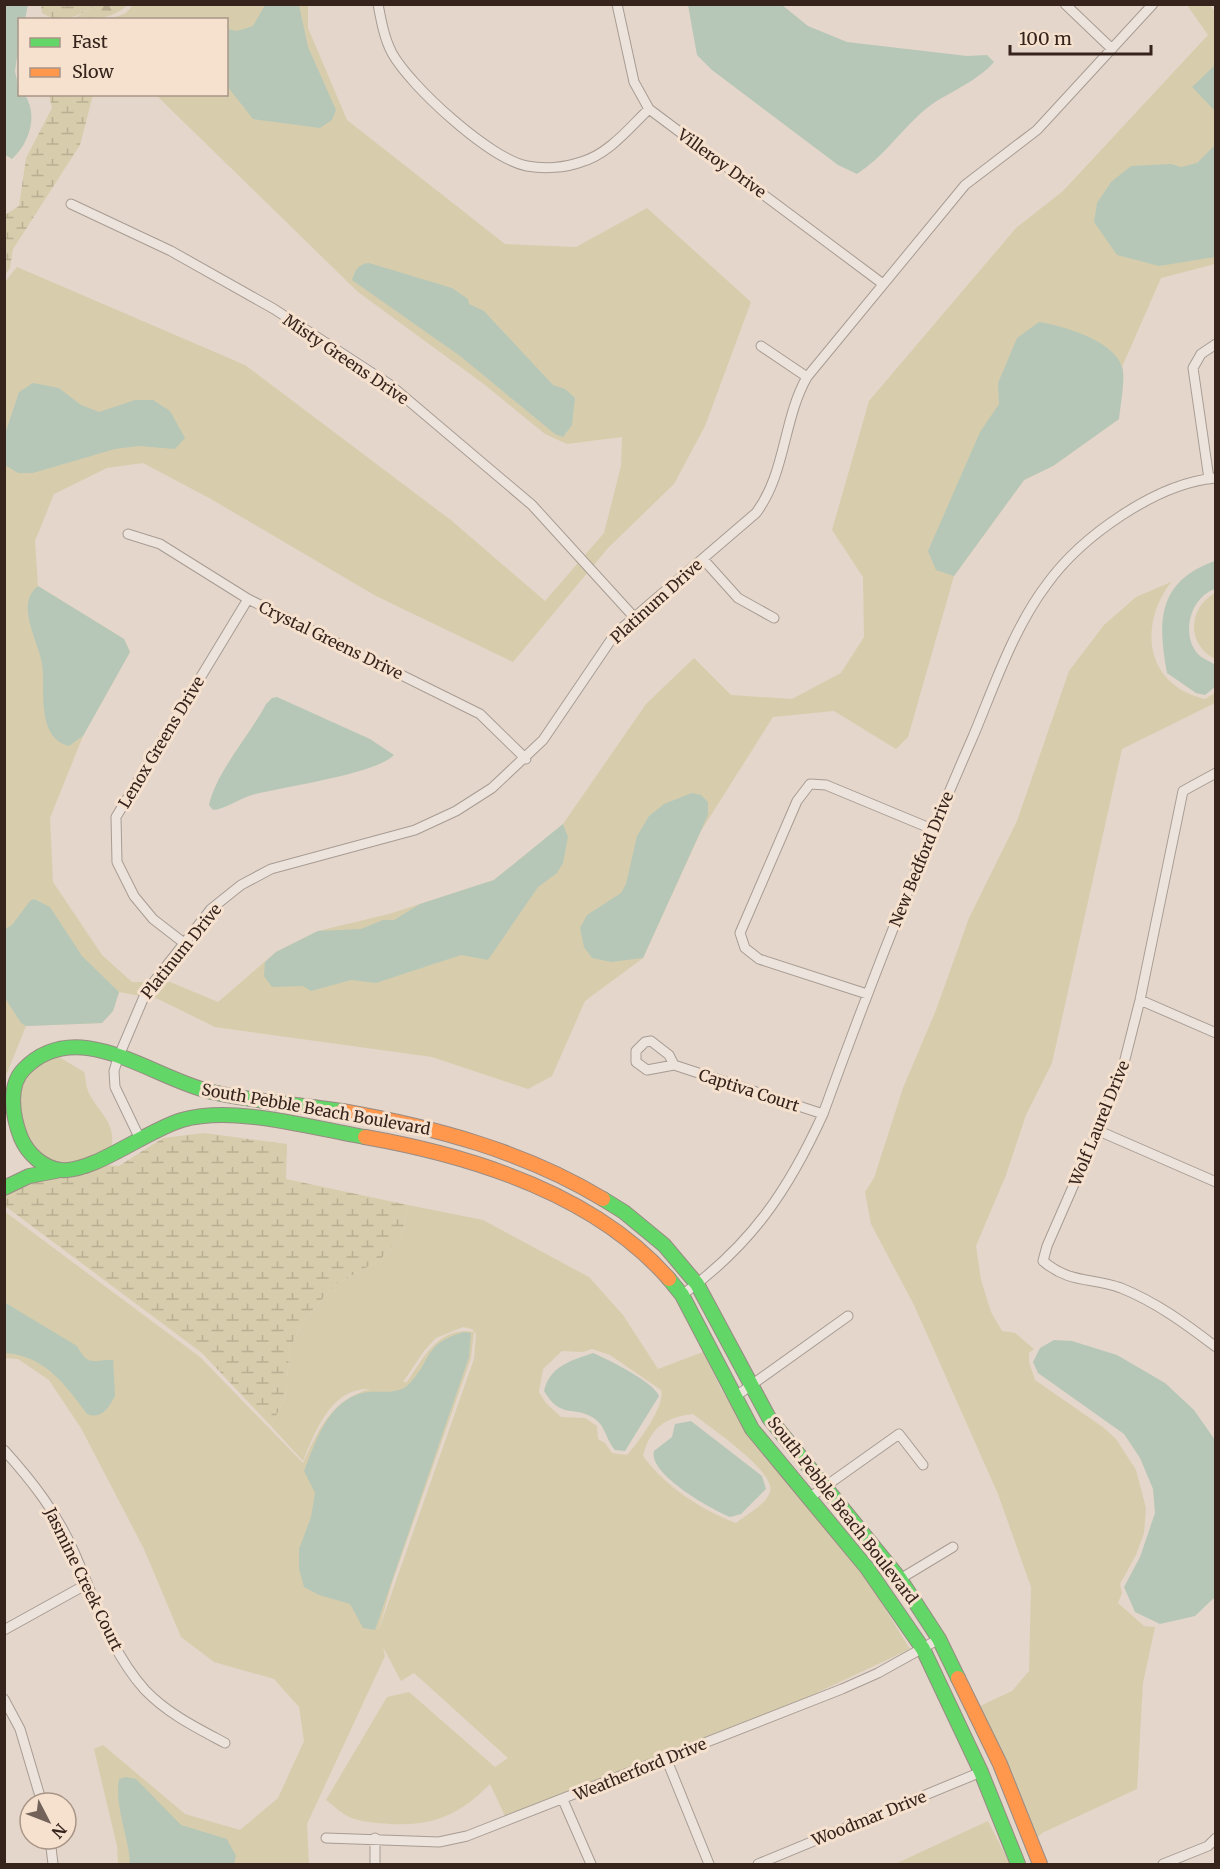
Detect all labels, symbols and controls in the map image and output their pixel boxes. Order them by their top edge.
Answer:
legend [18,18,228,96]
scale bar [1010,18,1151,56]
text: 100 m [1019,27,1072,50]
text: Fast [72,30,108,53]
text: Slow [72,60,115,83]
street label: Villeroy Drive [673,124,770,202]
street label: Misty Greens Drive [279,310,413,408]
street label: Platinum Drive [606,555,706,647]
street label: Crystal Greens Drive [256,596,406,684]
street label: Lenox Greens Drive [114,672,208,812]
street label: New Bedford Drive [885,788,957,930]
street label: Platinum Drive [137,899,225,1003]
street label: Wolf Laurel Drive [1064,1057,1133,1189]
street label: Captiva Court [696,1064,802,1116]
street label: South Pebble Beach Boulevard [200,1079,432,1139]
street label: South Pebble Beach Boulevard [764,1412,922,1608]
street label: Jasmine Creek Court [40,1503,128,1654]
street label: Weatherford Drive [570,1733,709,1805]
street label: Woodmar Drive [808,1786,929,1850]
north arrow [18,1791,78,1851]
text: N [47,1820,71,1843]

